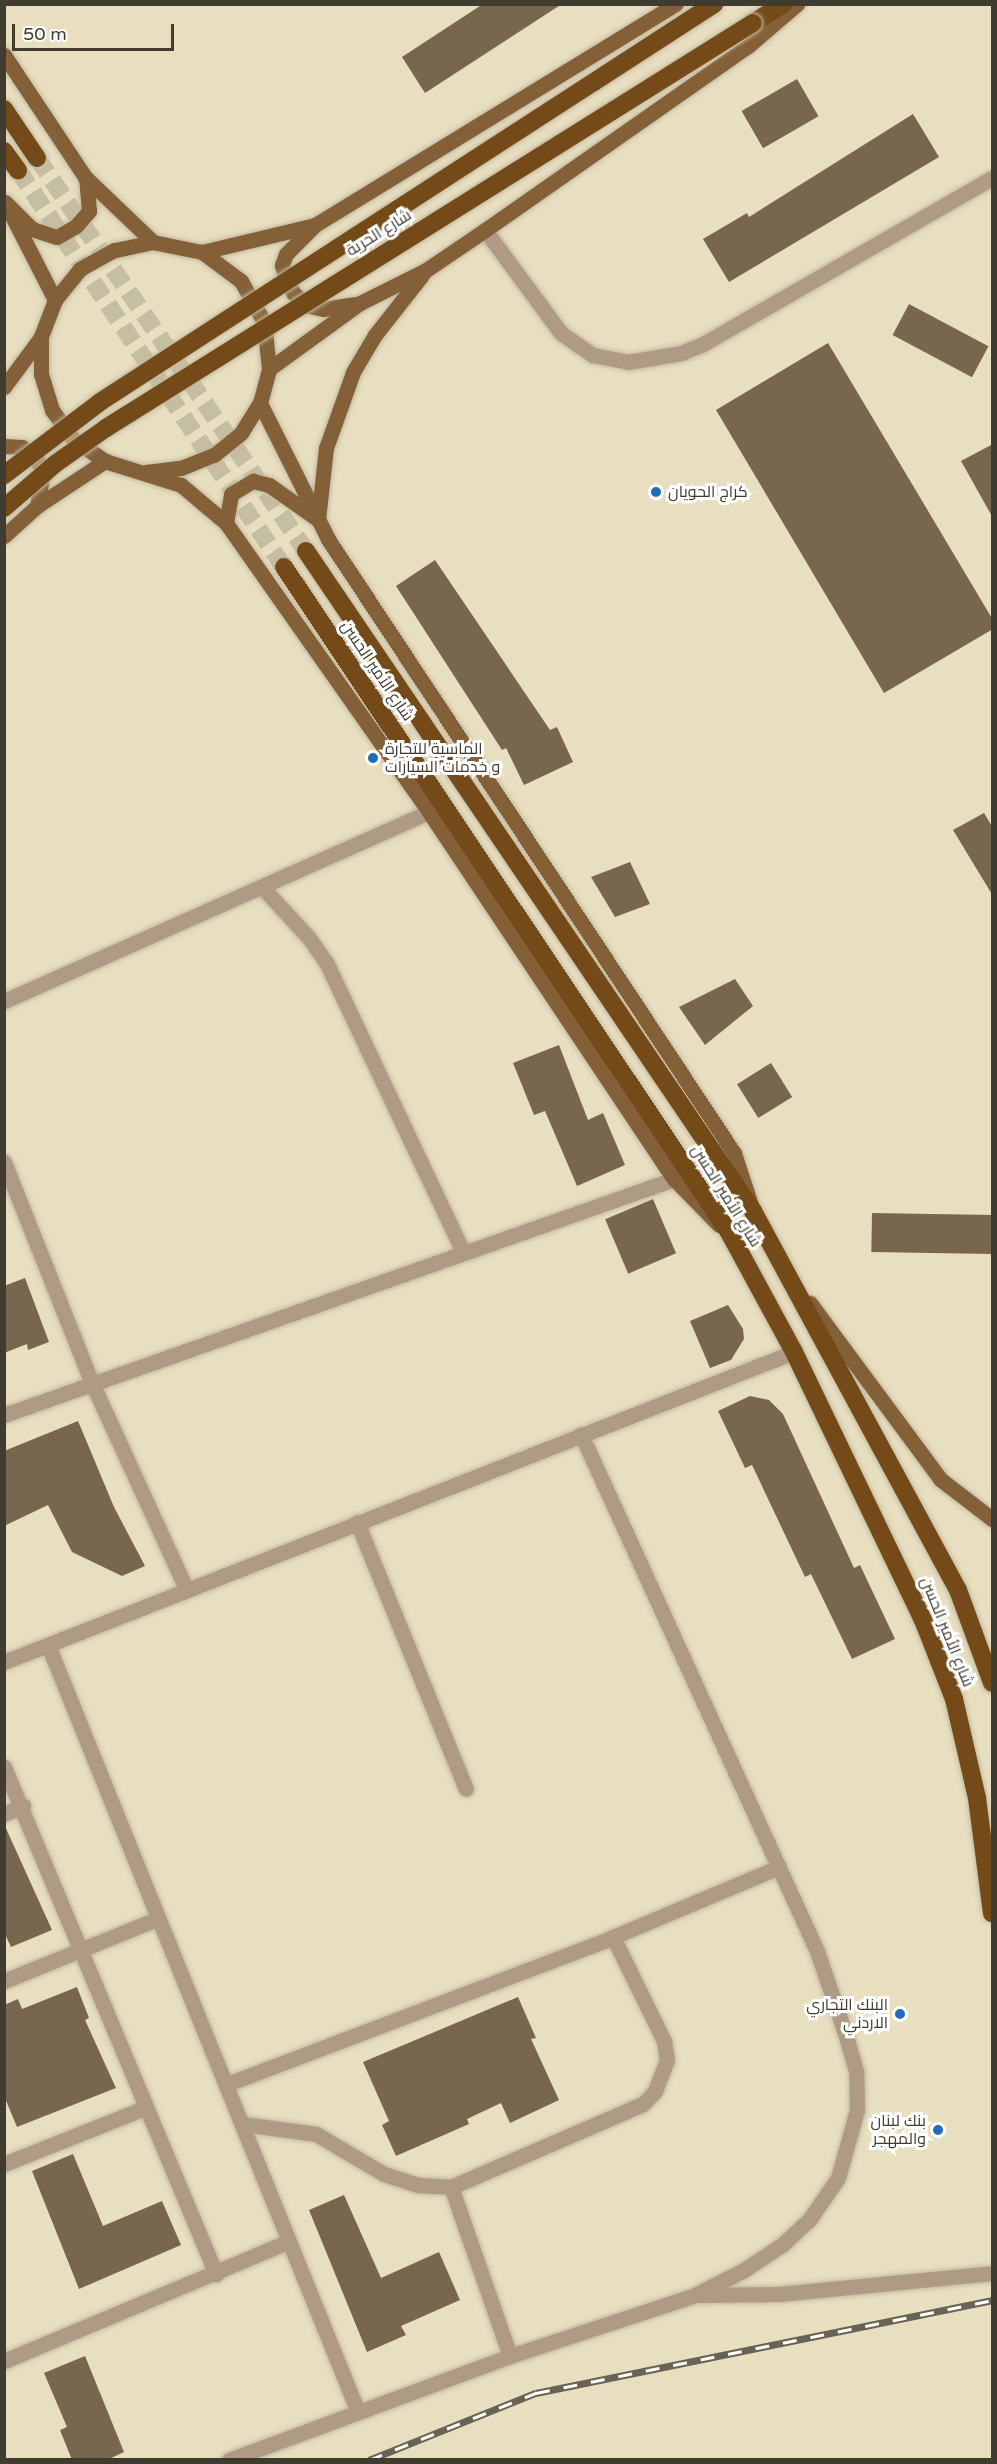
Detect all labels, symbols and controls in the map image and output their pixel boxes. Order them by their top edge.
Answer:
scale bar [15,12,177,50]
text: 50 m [23,23,67,45]
street label: شارع الحرية [343,205,415,261]
place label: كراج الحويان [668,482,748,502]
marker: كراج الحويان [649,485,663,499]
street label: شارع الأمير الحسن [336,617,418,725]
place label: الماسية للتجارة و خدمات السيارات [385,739,500,777]
marker: الماسية للتجارة و خدمات السيارات [366,751,380,765]
street label: شارع الأمير الحسن [687,1141,765,1251]
street label: شارع الأمير الحسن [916,1574,978,1690]
place label: البنك التجاري الاردني [806,1995,888,2033]
marker: البنك التجاري الاردني [893,2007,907,2021]
place label: بنك لبنان والمهجر [871,2111,926,2149]
marker: بنك لبنان والمهجر [931,2123,945,2137]

